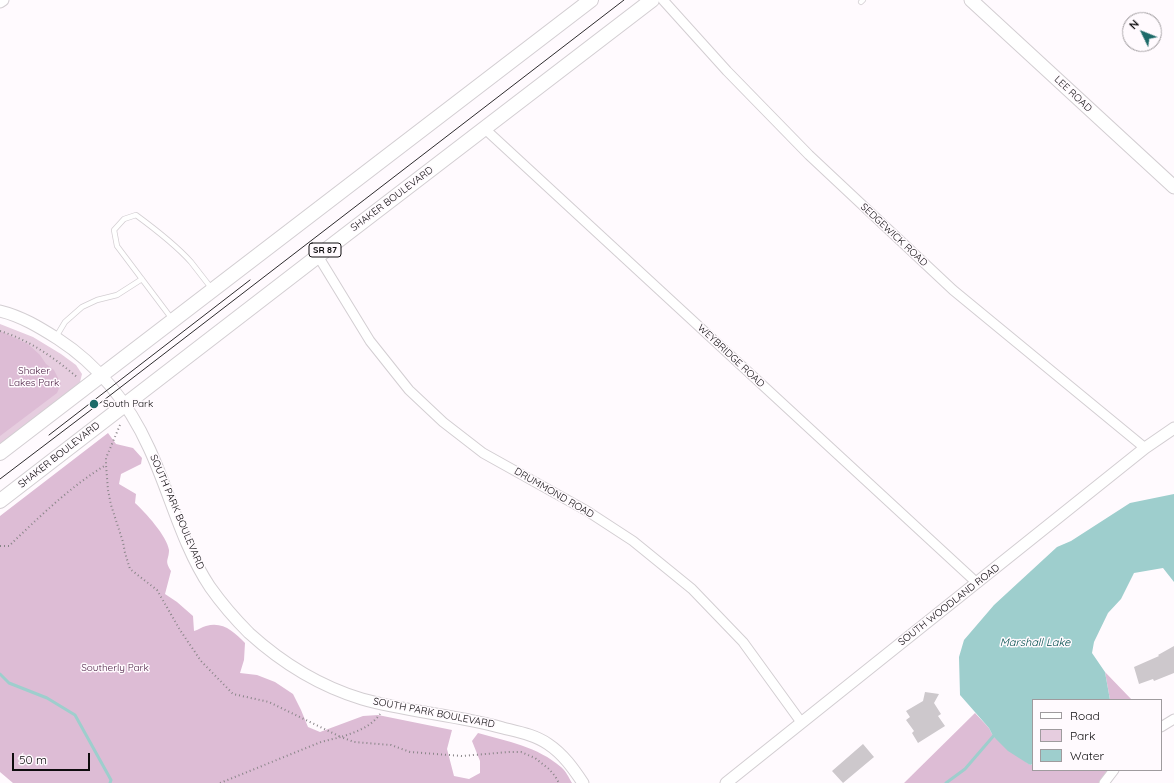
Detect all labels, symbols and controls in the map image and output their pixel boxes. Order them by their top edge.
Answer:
north arrow [1122,12,1162,52]
text: N [1126,17,1142,32]
street label: LEE ROAD [1052,73,1094,115]
street label: SHAKER BOULEVARD [348,164,436,234]
street label: SEDGEWICK ROAD [858,201,930,269]
road number: SR 87 [309,243,341,257]
street label: WEYBRIDGE ROAD [695,322,767,390]
park label: Shaker Lakes Park [9,365,59,388]
marker: South Park [88,398,100,410]
place label: South Park [103,398,153,410]
street label: SHAKER BOULEVARD [16,419,102,491]
street label: SOUTH PARK BOULEVARD [147,453,207,571]
street label: DRUMMOND ROAD [512,465,596,521]
street label: SOUTH WOODLAND ROAD [896,562,1002,648]
water label: Marshall Lake [1000,636,1070,650]
park label: Southerly Park [81,662,149,674]
street label: SOUTH PARK BOULEVARD [372,695,496,731]
legend [1032,699,1162,771]
text: Road [1070,708,1100,723]
text: Park [1070,728,1095,743]
scale bar [14,745,92,771]
text: Water [1070,748,1104,763]
text: 50 m [19,752,47,767]

